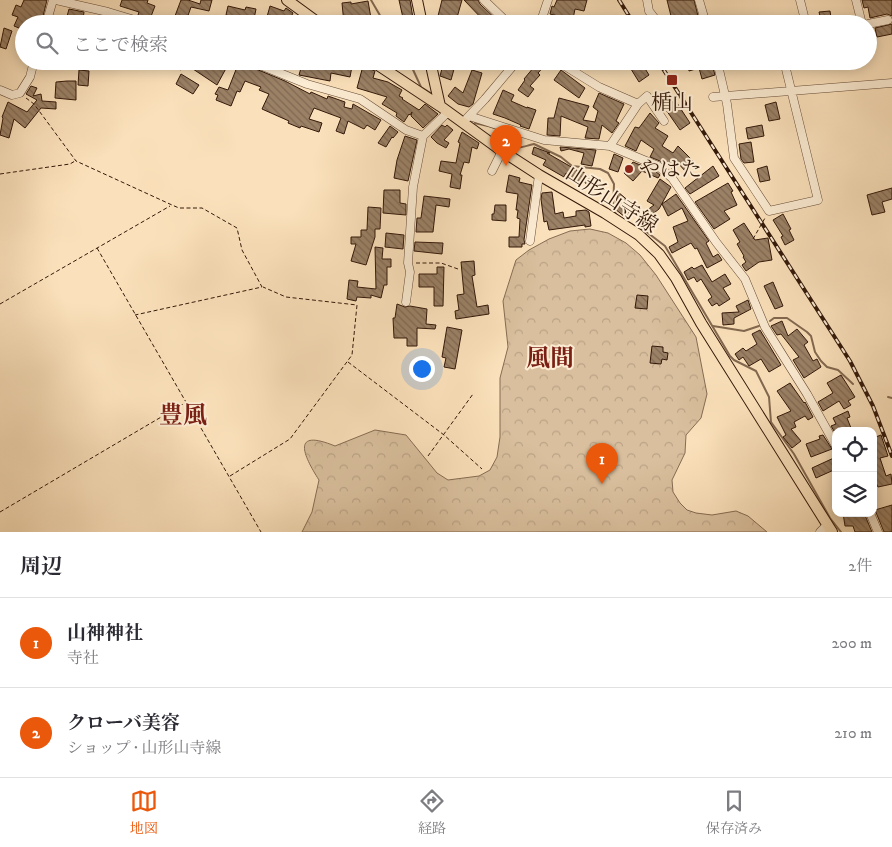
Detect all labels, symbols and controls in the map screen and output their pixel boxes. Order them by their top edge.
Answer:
search box [15,15,877,70]
icon: search [33,29,61,57]
text: ここで検索 [73,34,168,57]
marker: 楯山 [665,73,679,87]
place label: 楯山 [651,90,693,116]
pin: 2 [490,125,522,166]
place label: やはた [639,157,702,183]
street label: 山形山寺線 [560,160,663,239]
marker: やはた [623,163,635,175]
district label: 風間 [526,344,574,374]
your location [409,356,435,382]
district label: 豊風 [159,401,207,431]
map controls [832,427,877,517]
button: locate [832,427,877,472]
pin: 1 [586,443,618,484]
button: layers [832,472,877,517]
text: 周辺 [20,554,62,580]
text: 2件 [848,556,872,576]
text: 山神神社 [67,622,143,645]
text: 1 [33,633,39,653]
text: 200 m [831,633,872,653]
text: 寺社 [67,648,99,668]
text: クローバ美容 [67,712,180,735]
text: 2 [32,723,40,743]
text: 210 m [834,723,872,743]
text: ショップ · 山形山寺線 [67,738,221,758]
tab: 地図 [130,787,158,838]
tab: 経路 [418,787,446,838]
tab: 保存済み [706,787,762,838]

